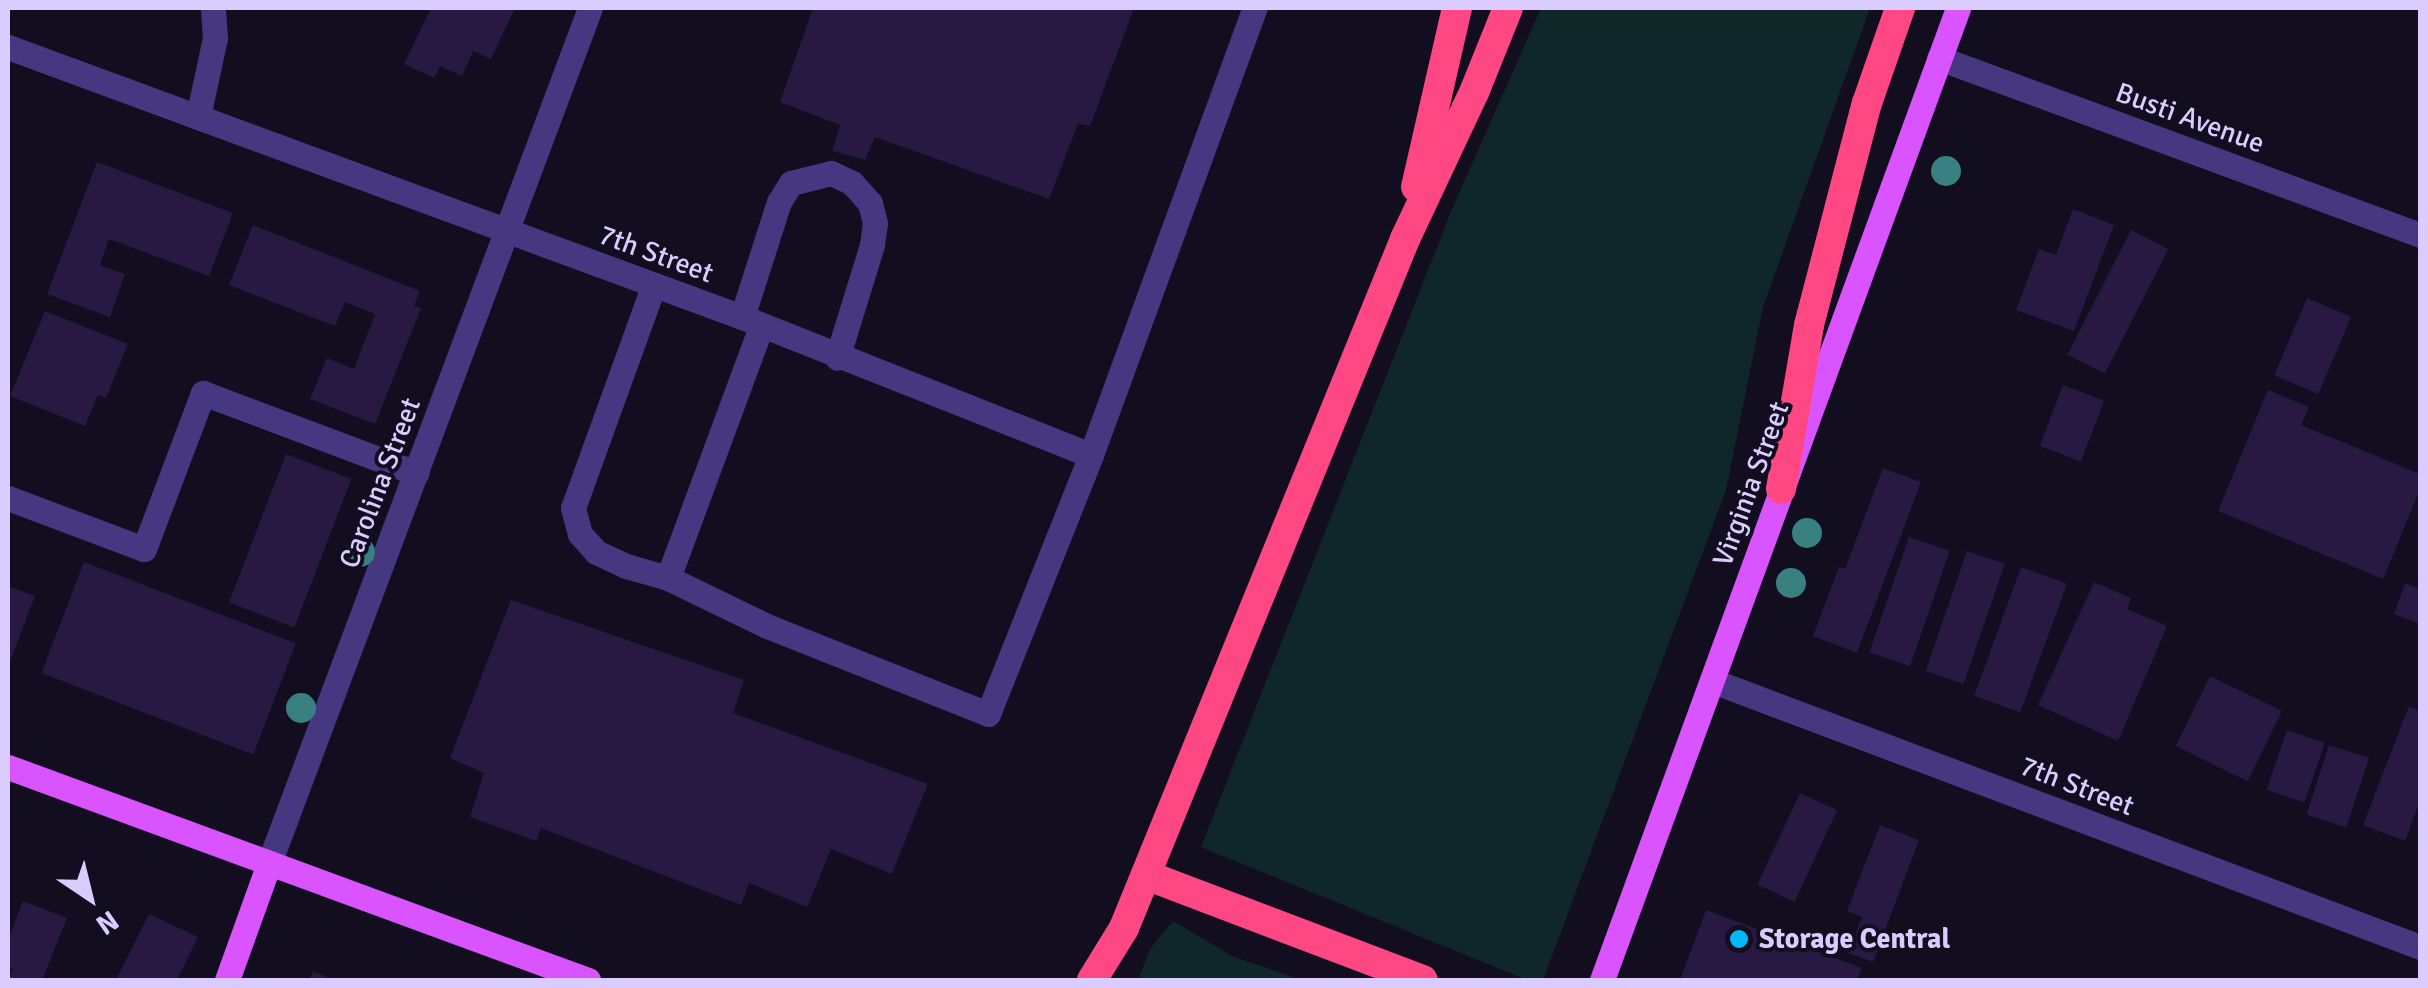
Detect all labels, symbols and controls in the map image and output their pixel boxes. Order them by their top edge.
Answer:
street label: Busti Avenue [2111,76,2269,160]
street label: 7th Street [594,218,718,290]
street label: Carolina Street [332,393,428,573]
street label: Virginia Street [1706,397,1796,571]
street label: 7th Street [2015,749,2139,823]
north arrow [40,848,140,948]
text: N [89,903,125,942]
place label: Storage Central [1759,922,1950,956]
marker: Storage Central [1728,928,1750,950]

